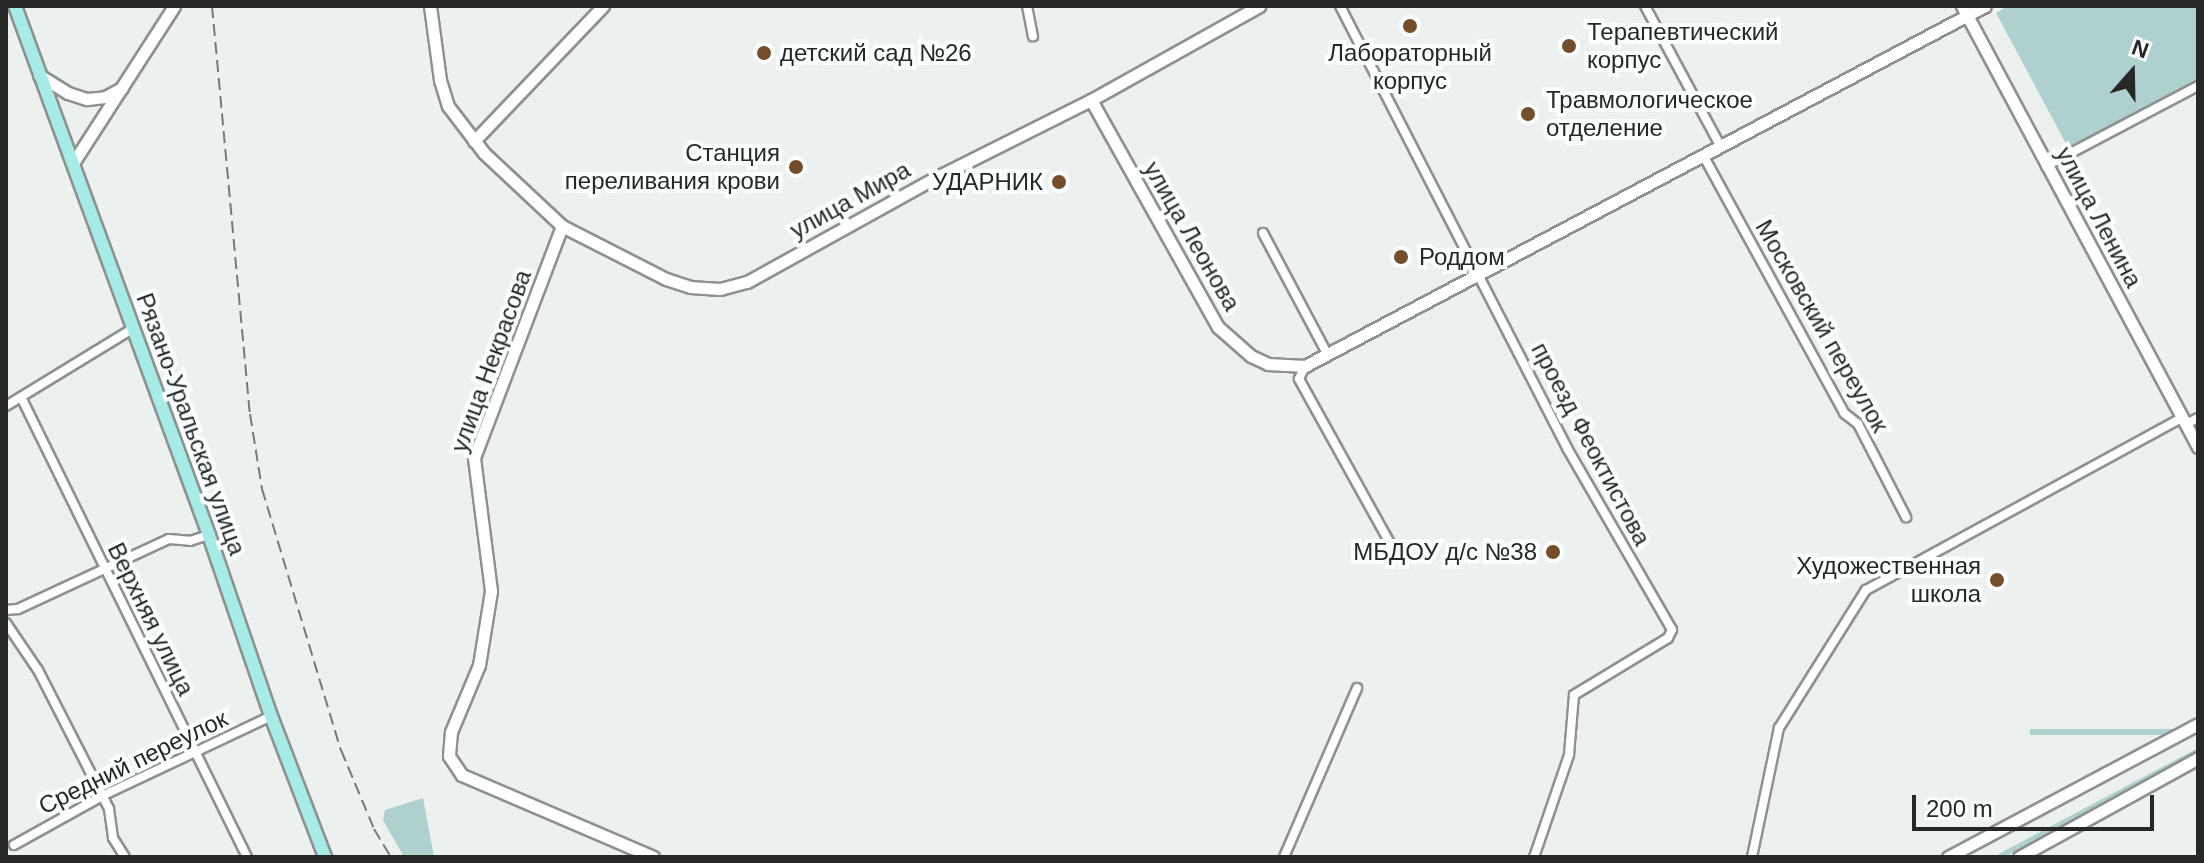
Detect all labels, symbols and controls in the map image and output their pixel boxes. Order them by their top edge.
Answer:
marker: Лабораторный корпус [1401,17,1419,35]
place label: Терапевтический корпус [1587,18,1778,74]
north arrow [2092,32,2172,112]
marker: Терапевтический корпус [1558,35,1580,57]
text: N [2129,35,2152,63]
place label: детский сад №26 [780,39,972,67]
place label: Лабораторный корпус [1328,39,1492,95]
marker: детский сад №26 [755,44,773,62]
place label: Травмологическое отделение [1546,86,1753,142]
marker: Травмологическое отделение [1517,103,1539,125]
place label: Станция переливания крови [565,139,780,195]
street label: улица Ленина [2050,142,2148,292]
street label: улица Мира [785,155,915,245]
street label: улица Леонова [1138,156,1246,316]
marker: Станция переливания крови [787,158,805,176]
place label: УДАРНИК [932,168,1043,196]
marker: УДАРНИК [1050,173,1068,191]
street label: Московский переулок [1749,215,1895,437]
place label: Роддом [1419,243,1505,271]
marker: Роддом [1390,246,1412,268]
street label: улица Некрасова [445,266,537,456]
street label: Рязано-Уральская улица [130,289,252,559]
street label: проезд Феоктистова [1525,338,1657,550]
street label: Верхняя улица [102,538,200,700]
place label: МБДОУ д/с №38 [1353,538,1537,566]
marker: МБДОУ д/с №38 [1544,543,1562,561]
place label: Художественная школа [1796,552,1981,608]
marker: Художественная школа [1988,571,2006,589]
street label: Средний переулок [34,704,232,820]
scale bar [1916,779,2158,829]
text: 200 m [1926,795,1993,822]

